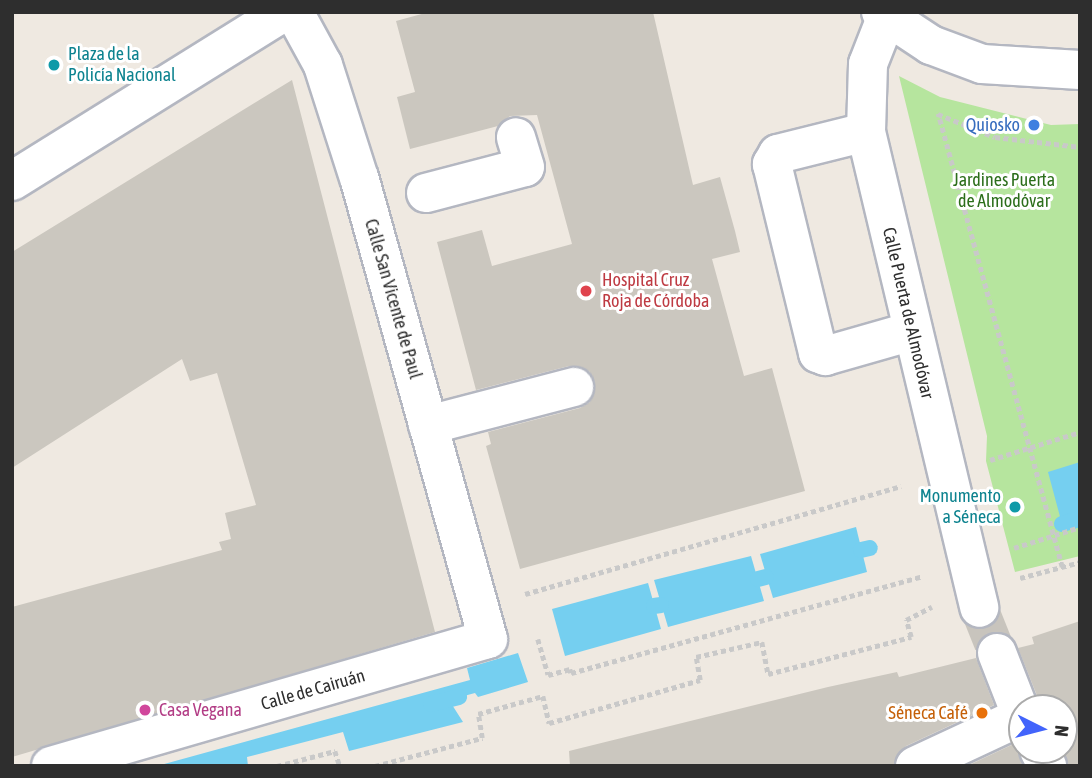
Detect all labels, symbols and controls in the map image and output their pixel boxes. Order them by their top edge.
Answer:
place label: Plaza de la Policía Nacional [68,44,176,86]
marker: Plaza de la Policía Nacional [46,57,62,73]
place label: Quiosko [966,114,1020,136]
marker: Quiosko [1026,117,1042,133]
park label: Jardines Puerta de Almodóvar [953,170,1055,212]
street label: Calle San Vicente de Paul [360,217,426,381]
street label: Calle Puerta de Almodóvar [878,225,938,401]
place label: Hospital Cruz Roja de Córdoba [602,270,709,312]
marker: Hospital Cruz Roja de Córdoba [576,281,596,301]
place label: Monumento a Séneca [920,486,1001,528]
marker: Monumento a Séneca [1007,499,1023,515]
street label: Calle de Cairuán [258,665,368,715]
north arrow [1008,694,1078,764]
place label: Casa Vegana [159,699,242,721]
marker: Casa Vegana [137,702,153,718]
place label: Séneca Café [888,702,968,724]
marker: Séneca Café [974,705,990,721]
text: N [1050,724,1073,738]

